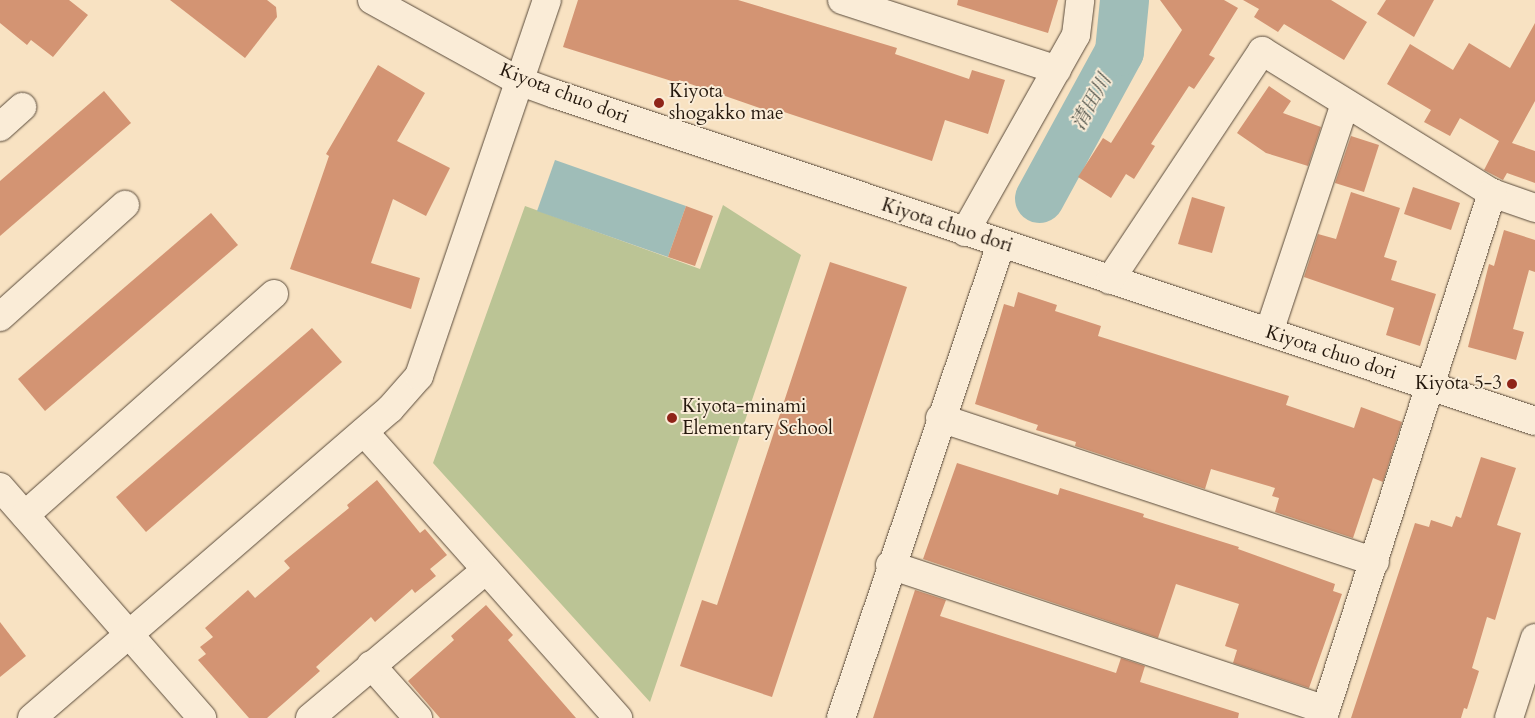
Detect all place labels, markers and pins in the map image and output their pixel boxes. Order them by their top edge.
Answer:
place label: Kiyota shogakko mae [669,81,784,125]
marker: Kiyota shogakko mae [653,97,665,109]
place label: Kiyota 5-3 [1415,373,1502,395]
marker: Kiyota 5-3 [1506,378,1518,390]
place label: Kiyota-minami Elementary School [682,396,833,440]
marker: Kiyota-minami Elementary School [666,412,678,424]

